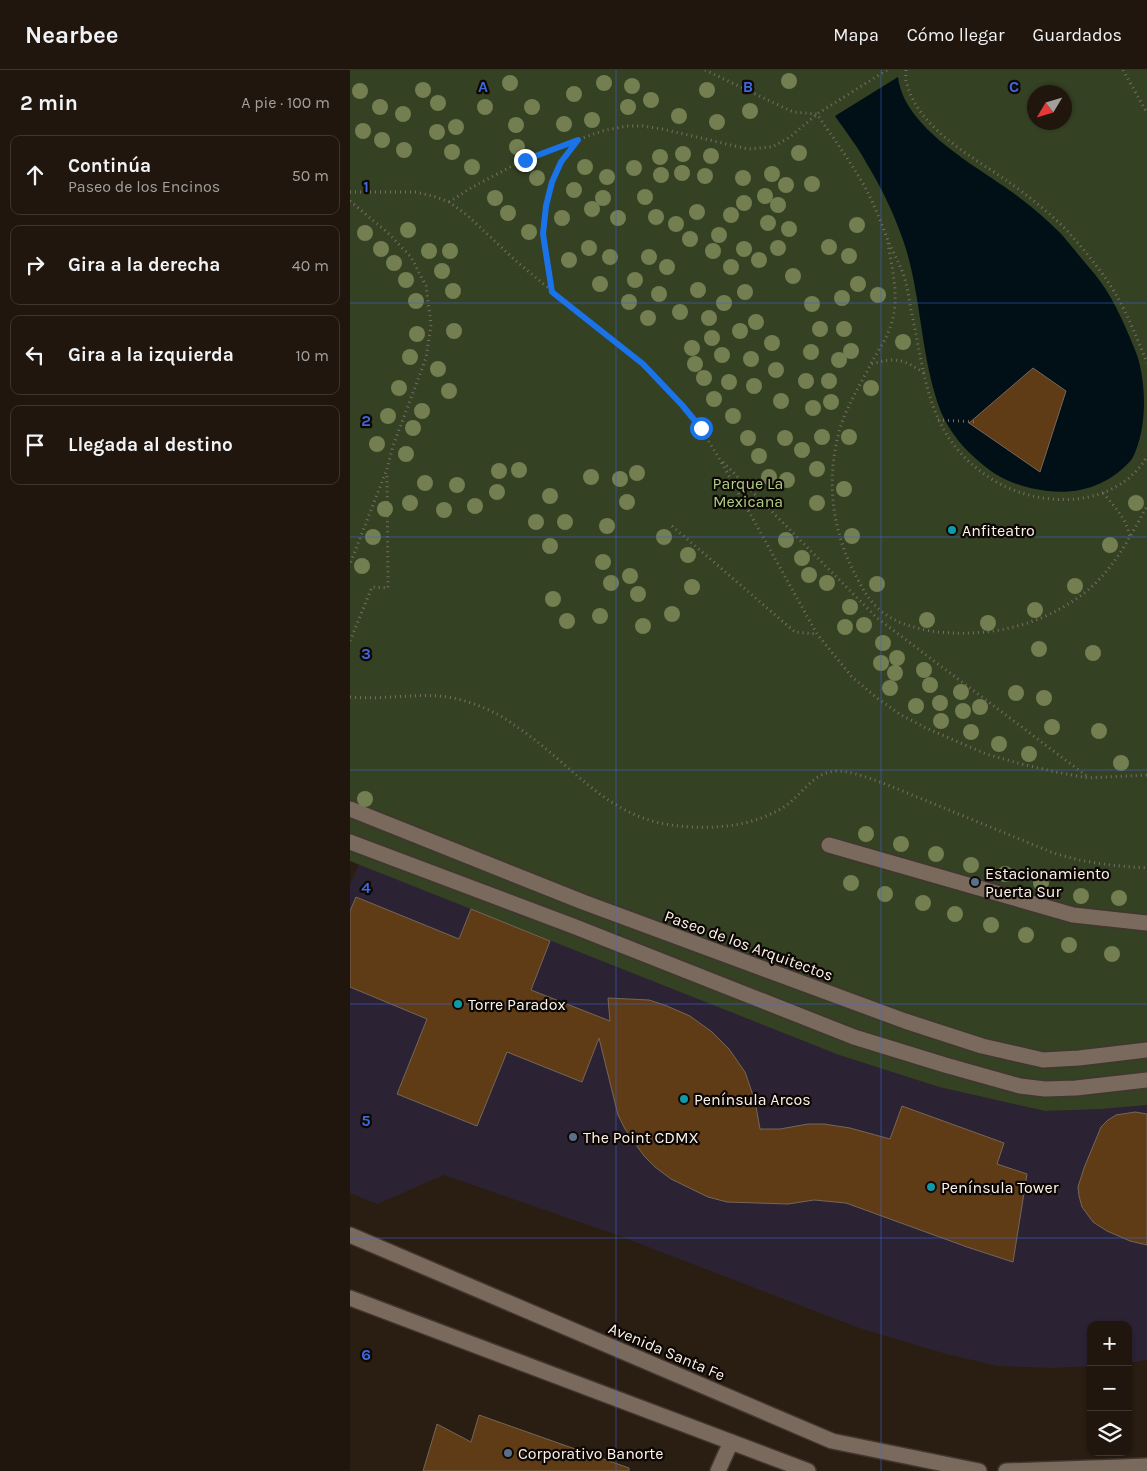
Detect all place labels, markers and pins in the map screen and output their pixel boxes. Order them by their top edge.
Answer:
place label: Anfiteatro [962,521,1035,540]
marker: Anfiteatro [946,524,958,536]
place label: Estacionamiento Puerta Sur [985,864,1110,901]
marker: Estacionamiento Puerta Sur [969,876,981,888]
place label: Torre Paradox [468,995,566,1014]
marker: Torre Paradox [452,998,464,1010]
place label: Península Arcos [694,1090,811,1109]
marker: Península Arcos [678,1093,690,1105]
place label: The Point CDMX [583,1128,699,1147]
marker: The Point CDMX [567,1131,579,1143]
place label: Península Tower [941,1178,1059,1197]
marker: Península Tower [925,1181,937,1193]
place label: Corporativo Banorte [518,1444,664,1463]
marker: Corporativo Banorte [502,1447,514,1459]

